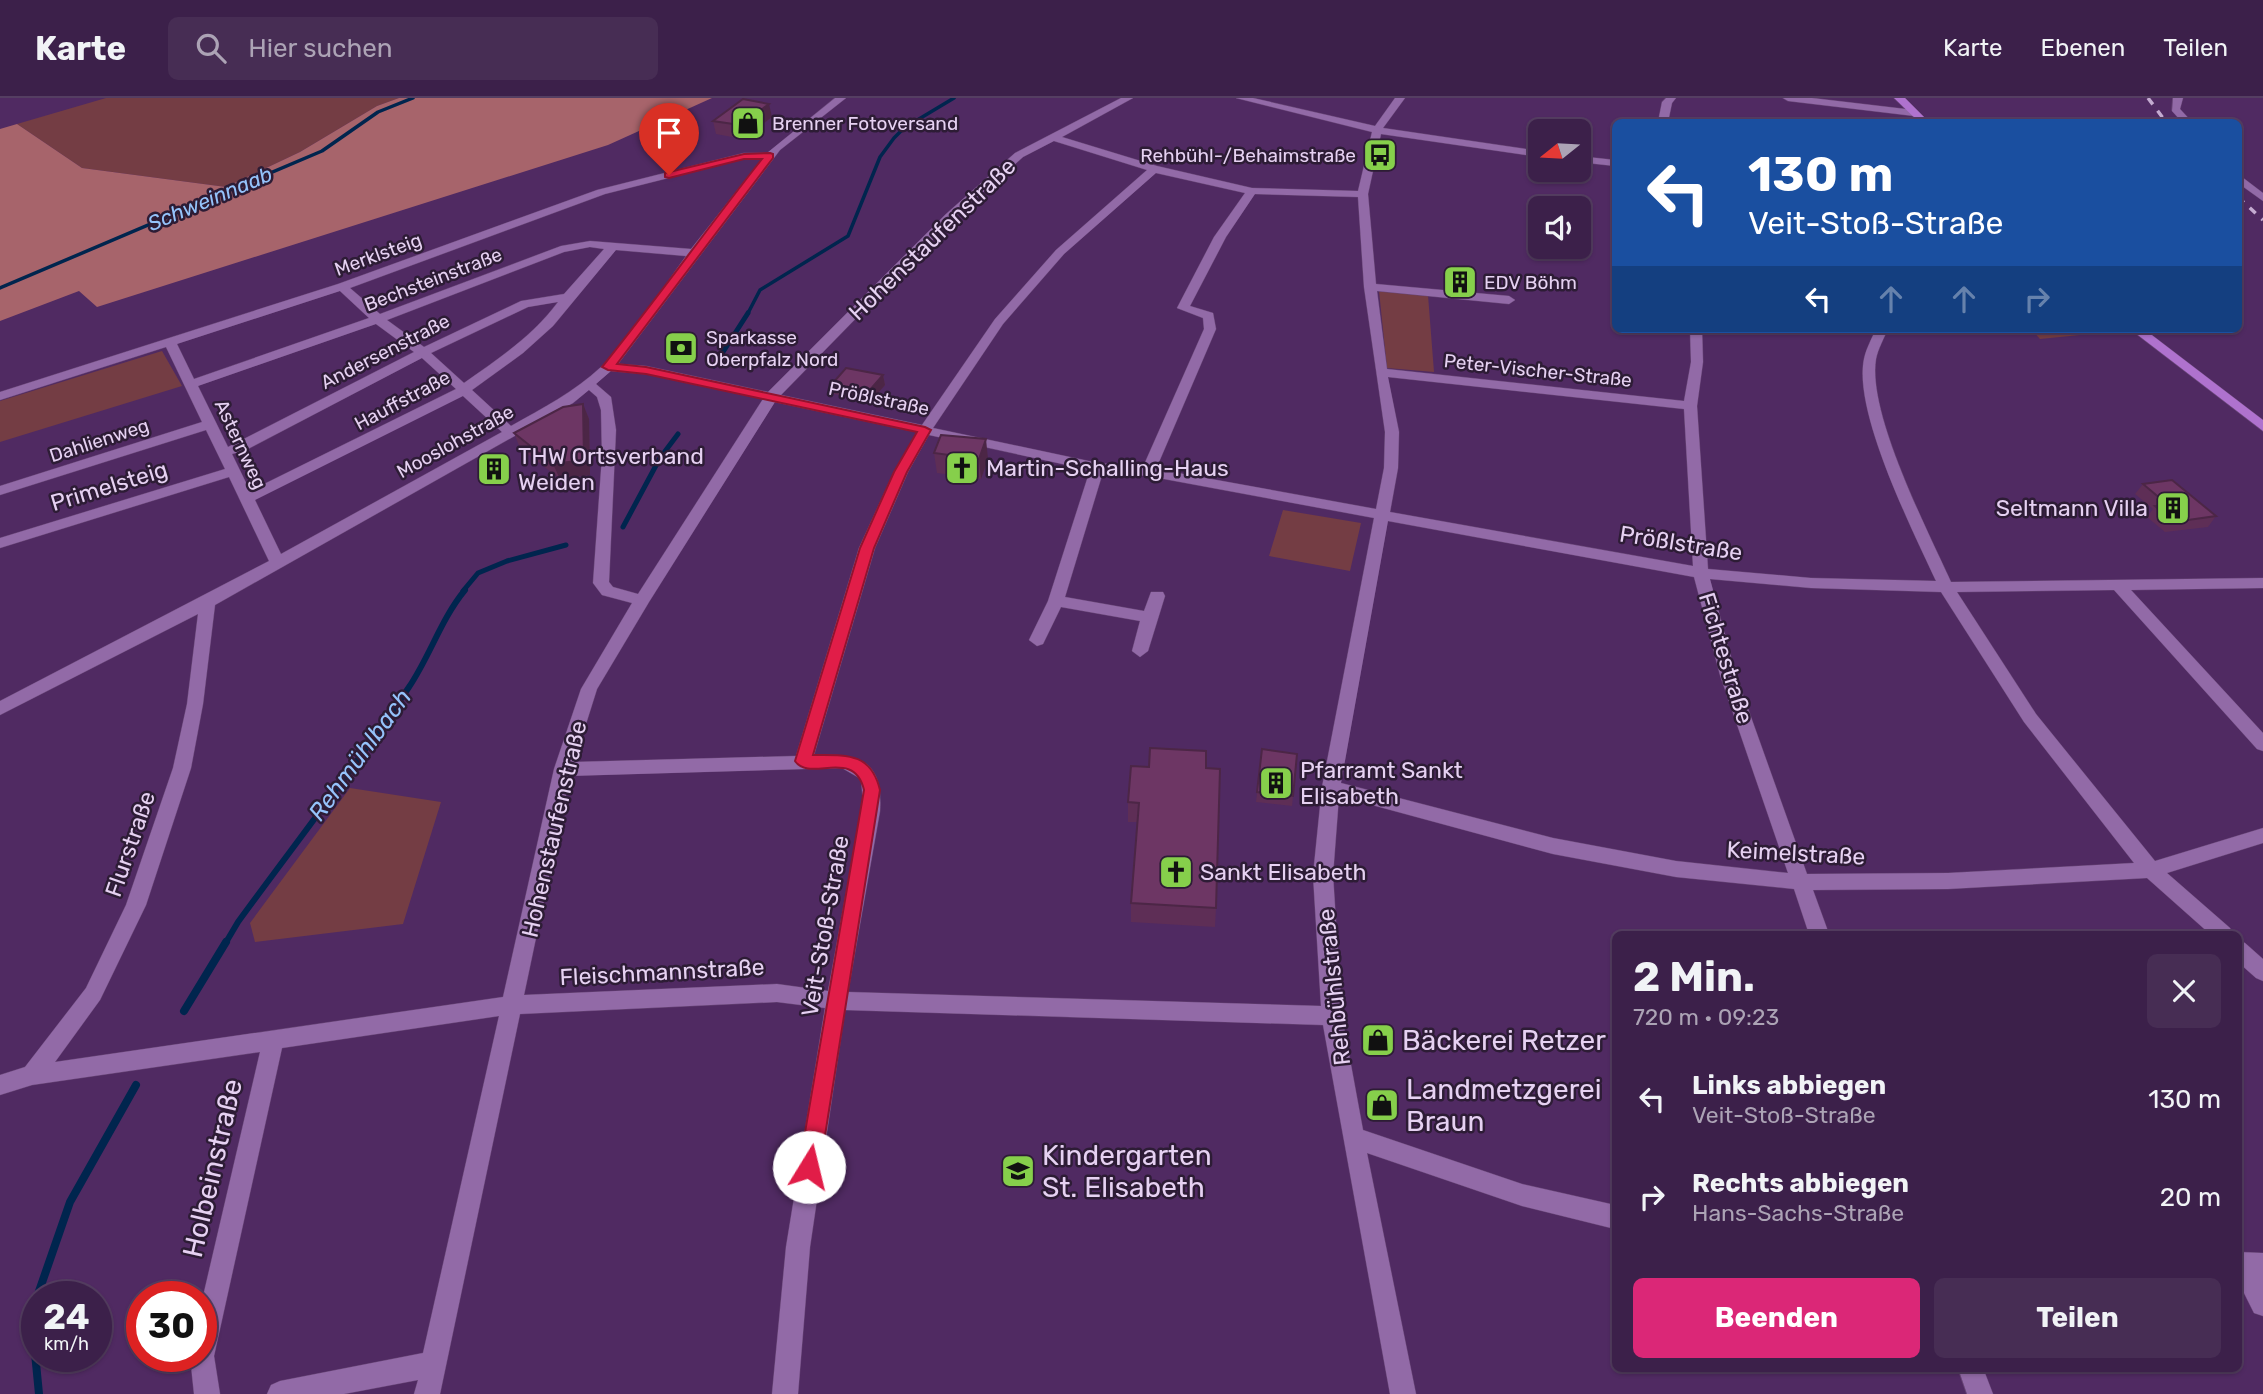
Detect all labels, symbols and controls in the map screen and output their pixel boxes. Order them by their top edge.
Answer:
search box [168,17,658,80]
text: Karte [35,29,126,68]
icon: search [192,29,230,67]
text: Hier suchen [248,33,393,64]
text: Karte [1943,34,2003,62]
text: Ebenen [2041,34,2125,62]
text: Teilen [2163,34,2228,62]
pin [639,103,699,175]
shop icon: Brenner Fotoversand [729,104,767,142]
place label: Brenner Fotoversand [772,112,958,135]
icon: arrive [650,114,688,152]
north arrow [1528,119,1591,182]
map controls [1528,119,1591,259]
bus stop icon: Rehbühl-/Behaimstraße [1361,136,1399,174]
place label: Rehbühl-/Behaimstraße [1140,144,1356,167]
text: 130 m [1748,145,1893,203]
icon: left [1633,147,1724,238]
street label: Hohenstaufenstraße [843,152,1021,326]
water label: Schweinnaab [144,161,276,236]
button: sound [1528,196,1591,259]
text: Veit-Stoß-Straße [1748,204,2003,242]
street label: Merklsteig [331,228,425,281]
street label: Bechsteinstraße [361,243,505,316]
building icon: EDV Böhm [1441,263,1479,301]
place label: EDV Böhm [1484,271,1577,294]
icon: left [1799,280,1837,318]
icon: ahead [1872,280,1910,318]
icon: ahead [1945,280,1983,318]
icon: right [2018,280,2056,318]
street label: Andersenstraße [317,309,454,394]
place label: Sparkasse Oberpfalz Nord [706,326,838,371]
bank icon: Sparkasse Oberpfalz Nord [662,329,700,367]
street label: Peter-Vischer-Straße [1443,349,1633,392]
street label: Hauffstraße [350,366,454,435]
street label: Prößlstraße [826,377,931,420]
street label: Asternweg [210,396,271,493]
street label: Mooslohstraße [393,400,518,483]
street label: Dahlienweg [46,414,152,467]
place label: THW Ortsverband Weiden [518,442,704,496]
church icon: Martin-Schalling-Haus [943,449,981,487]
building icon: THW Ortsverband Weiden [475,450,513,488]
place label: Martin-Schalling-Haus [986,454,1229,482]
street label: Primelsteig [47,455,171,517]
building icon: Seltmann Villa [2154,489,2192,527]
place label: Seltmann Villa [1996,494,2148,522]
street label: Prößlstraße [1618,519,1744,567]
street label: Fichtestraße [1693,589,1759,727]
water label: Rehmühlbach [303,684,417,826]
street label: Hohenstaufenstraße [515,718,593,940]
place label: Pfarramt Sankt Elisabeth [1300,756,1463,810]
building icon: Pfarramt Sankt Elisabeth [1257,764,1295,802]
street label: Flurstraße [99,787,161,901]
street label: Veit-Stoß-Straße [795,833,855,1019]
street label: Keimelstraße [1726,835,1866,871]
church icon: Sankt Elisabeth [1157,853,1195,891]
place label: Sankt Elisabeth [1200,858,1366,886]
street label: Rehbühlstraße [1312,907,1356,1067]
text: 2 Min. [1633,952,1755,1002]
street label: Fleischmannstraße [559,953,765,991]
button: close [2147,954,2221,1028]
text: 720 m · 09:23 [1633,1003,1779,1031]
shop icon: Bäckerei Retzer [1359,1021,1397,1059]
place label: Bäckerei Retzer [1402,1024,1606,1057]
text: Links abbiegen [1692,1070,1886,1101]
place label: Landmetzgerei Braun [1406,1073,1602,1138]
street label: Holbeinstraße [176,1076,249,1261]
icon: left [1633,1080,1671,1118]
text: 130 m [2148,1084,2221,1115]
shop icon: Landmetzgerei Braun [1363,1086,1401,1124]
text: Veit-Stoß-Straße [1692,1101,1876,1129]
position arrow [772,1130,846,1204]
place label: Kindergarten St. Elisabeth [1042,1139,1212,1204]
school or university icon: Kindergarten St. Elisabeth [999,1152,1037,1190]
text: Rechts abbiegen [1692,1168,1909,1199]
icon: right [1633,1178,1671,1216]
text: 20 m [2160,1182,2221,1213]
text: Hans-Sachs-Straße [1692,1199,1904,1227]
button: Beenden [1633,1278,1920,1358]
button: Teilen [1934,1278,2221,1358]
speed limit sign: 30 [126,1281,217,1372]
text: 24 [43,1296,90,1338]
text: km/h [44,1333,89,1355]

